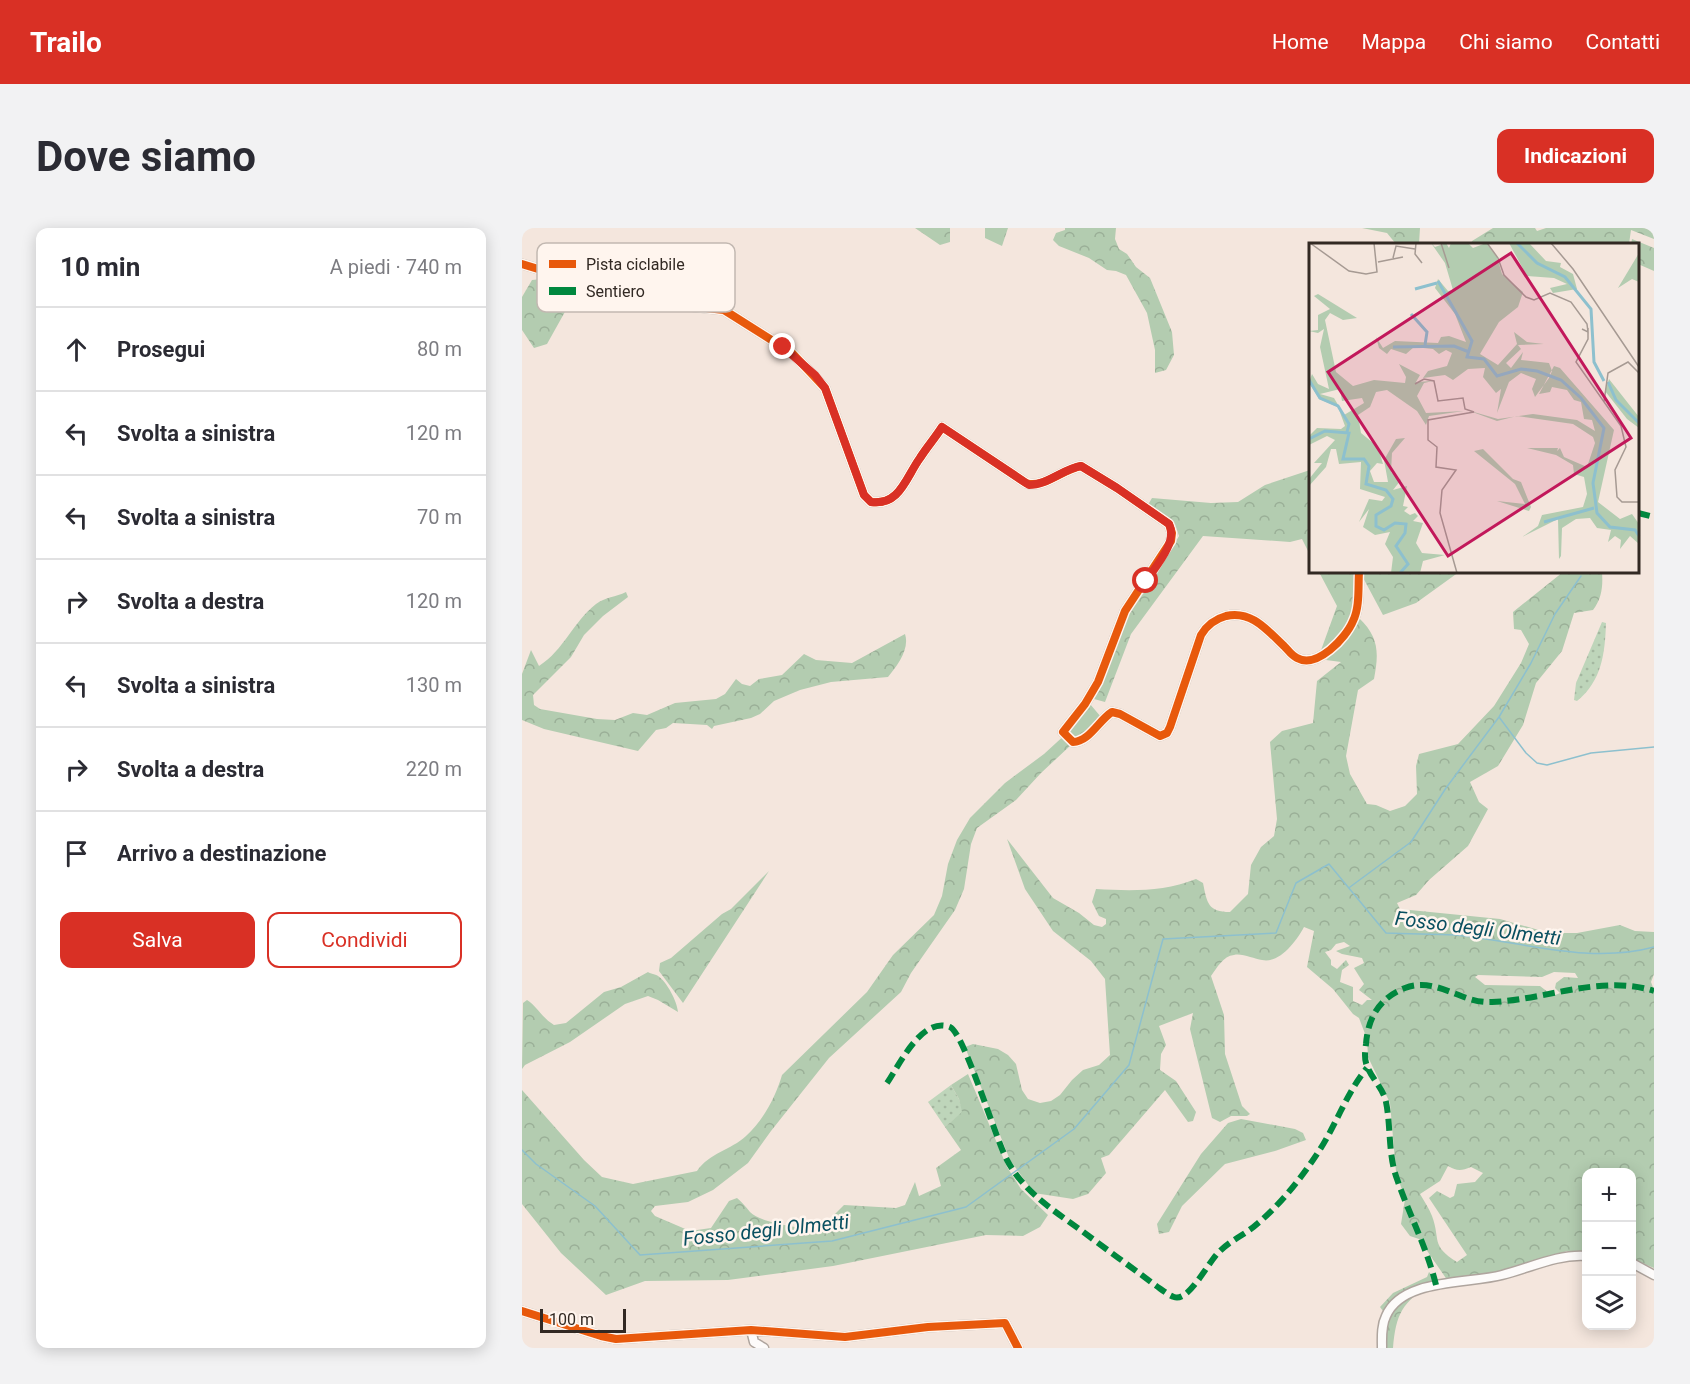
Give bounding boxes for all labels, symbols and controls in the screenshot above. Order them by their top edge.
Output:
text: Trailo [30,26,102,59]
text: Home [1272,30,1329,54]
text: Mappa [1362,30,1426,54]
text: Chi siamo [1459,30,1553,54]
text: Contatti [1586,30,1660,54]
button: Indicazioni [1497,129,1654,183]
text: Dove siamo [36,132,256,181]
legend [537,243,735,312]
inset map [1309,243,1639,573]
text: 10 min [60,252,140,282]
text: A piedi · 740 m [330,255,462,279]
text: Pista ciclabile [586,255,685,274]
text: Sentiero [586,282,645,301]
icon: ahead [60,333,93,366]
route end [769,333,795,359]
text: Prosegui [117,337,205,362]
text: 80 m [417,337,462,361]
icon: left [60,417,93,450]
text: Svolta a sinistra [117,421,275,446]
text: 120 m [406,421,462,445]
icon: left [60,501,93,534]
text: Svolta a sinistra [117,505,275,530]
text: 70 m [417,505,462,529]
route start [1132,567,1158,593]
icon: right [60,585,93,618]
text: Svolta a destra [117,589,264,614]
text: 120 m [406,589,462,613]
icon: left [60,669,93,702]
text: Svolta a sinistra [117,673,275,698]
text: 130 m [406,673,462,697]
icon: right [60,753,93,786]
text: Svolta a destra [117,757,264,782]
text: 220 m [406,757,462,781]
icon: arrive [60,837,93,870]
text: Arrivo a destinazione [117,841,326,866]
water label: Fosso degli Olmetti [1394,906,1563,950]
button: Salva [60,912,255,968]
button: Condividi [267,912,462,968]
map controls [1582,1168,1636,1330]
button: + [1582,1168,1636,1222]
water label: Fosso degli Olmetti [682,1209,850,1251]
button: − [1582,1222,1636,1276]
button: layers [1582,1276,1636,1330]
scale bar [540,1306,626,1334]
text: 100 m [549,1310,594,1329]

